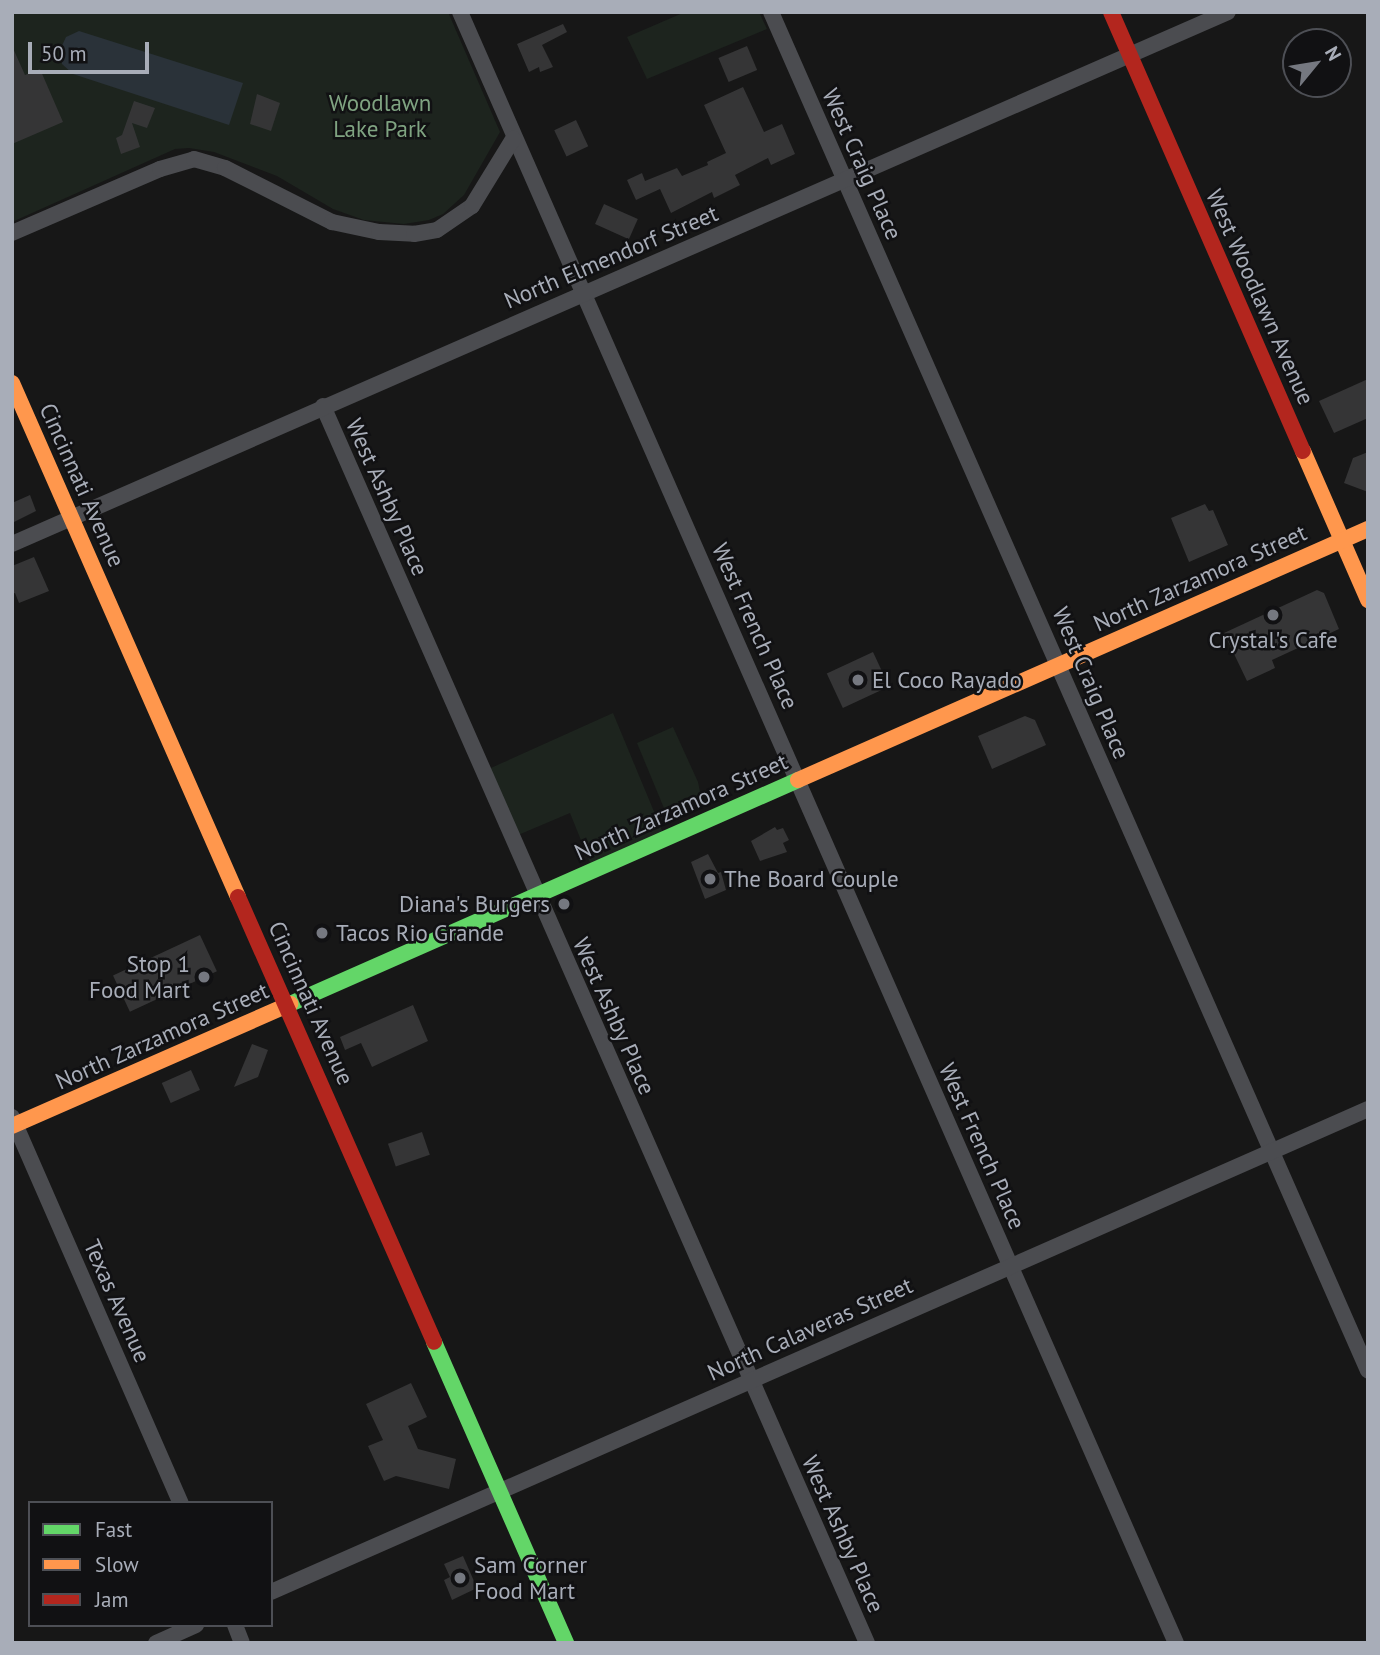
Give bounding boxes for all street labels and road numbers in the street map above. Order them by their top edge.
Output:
street label: West Craig Place [816,84,908,244]
street label: West Woodlawn Avenue [1200,184,1320,410]
street label: North Elmendorf Street [500,199,722,315]
street label: Cincinnati Avenue [33,399,131,571]
street label: West Ashby Place [340,413,434,581]
street label: North Zarzamora Street [1089,518,1311,638]
street label: West French Place [706,539,804,713]
street label: West Craig Place [1047,603,1135,763]
street label: North Zarzamora Street [570,747,792,867]
street label: Cincinnati Avenue [262,917,360,1089]
street label: West Ashby Place [567,932,661,1100]
street label: North Zarzamora Street [51,976,273,1096]
street label: West French Place [933,1059,1031,1233]
street label: Texas Avenue [78,1235,156,1367]
street label: North Calaveras Street [703,1271,917,1387]
street label: West Ashby Place [796,1450,890,1618]

